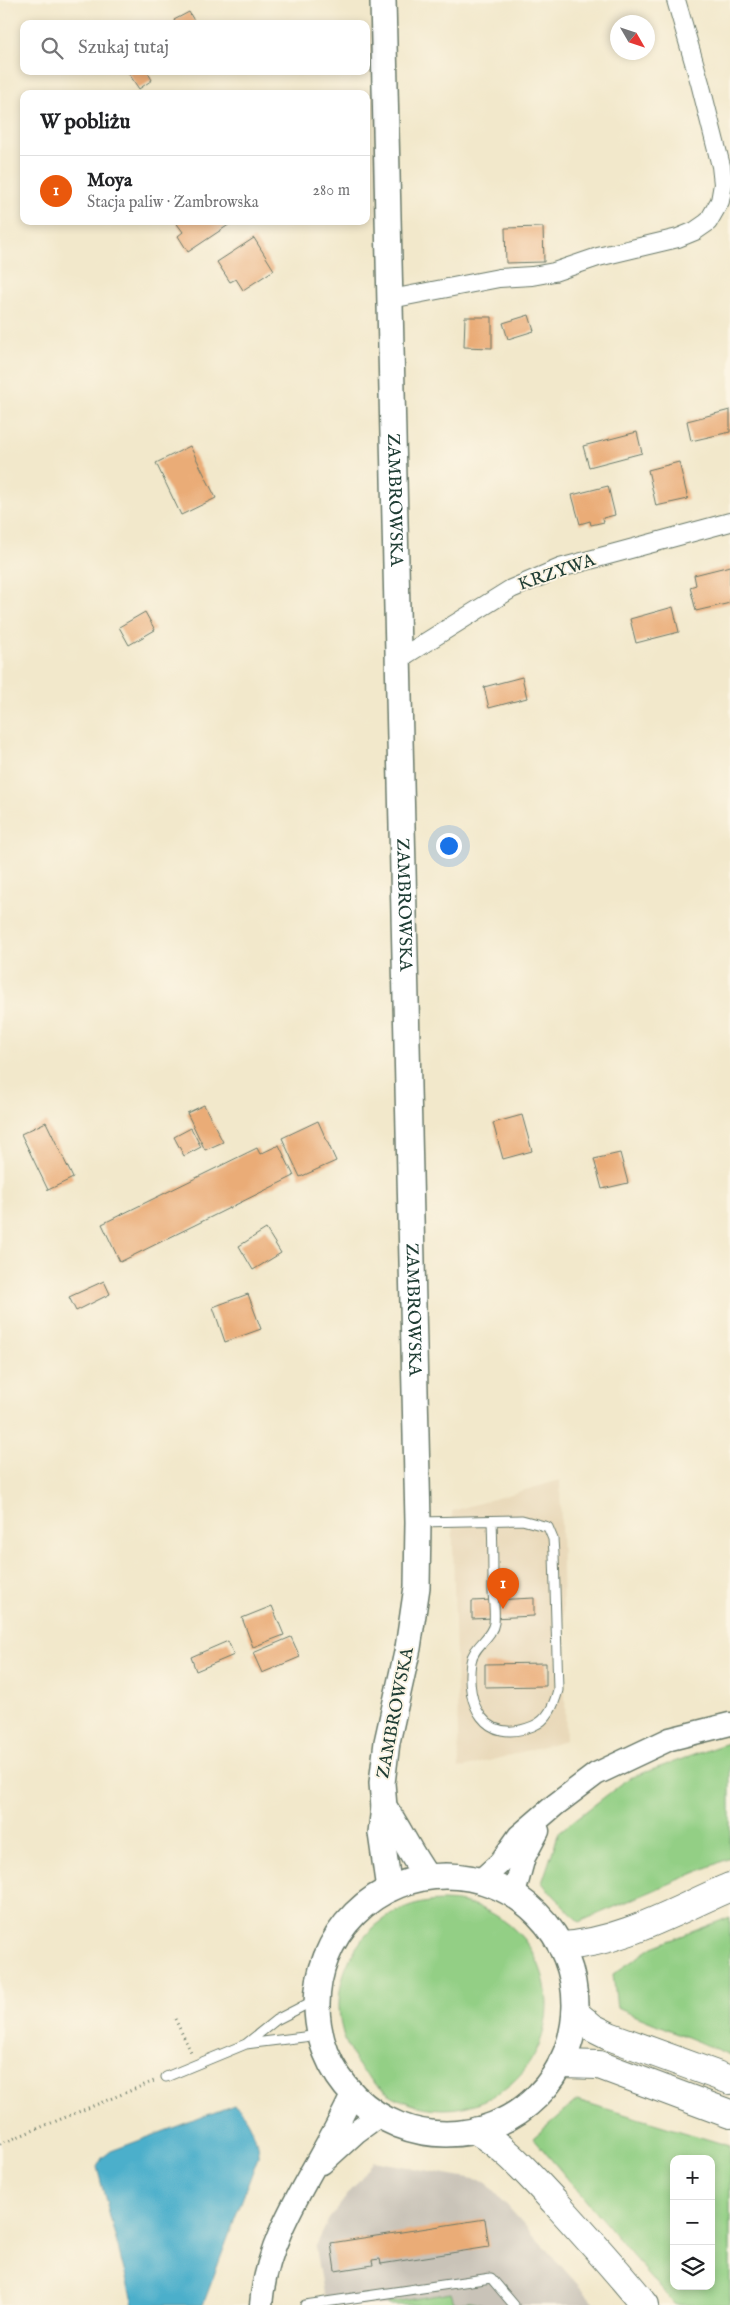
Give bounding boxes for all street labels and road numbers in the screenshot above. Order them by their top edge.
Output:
street label: ZAMBROWSKA [381,433,408,568]
street label: KRZYWA [515,549,599,597]
street label: ZAMBROWSKA [391,838,417,972]
street label: ZAMBROWSKA [400,1243,426,1377]
street label: ZAMBROWSKA [372,1645,420,1781]

